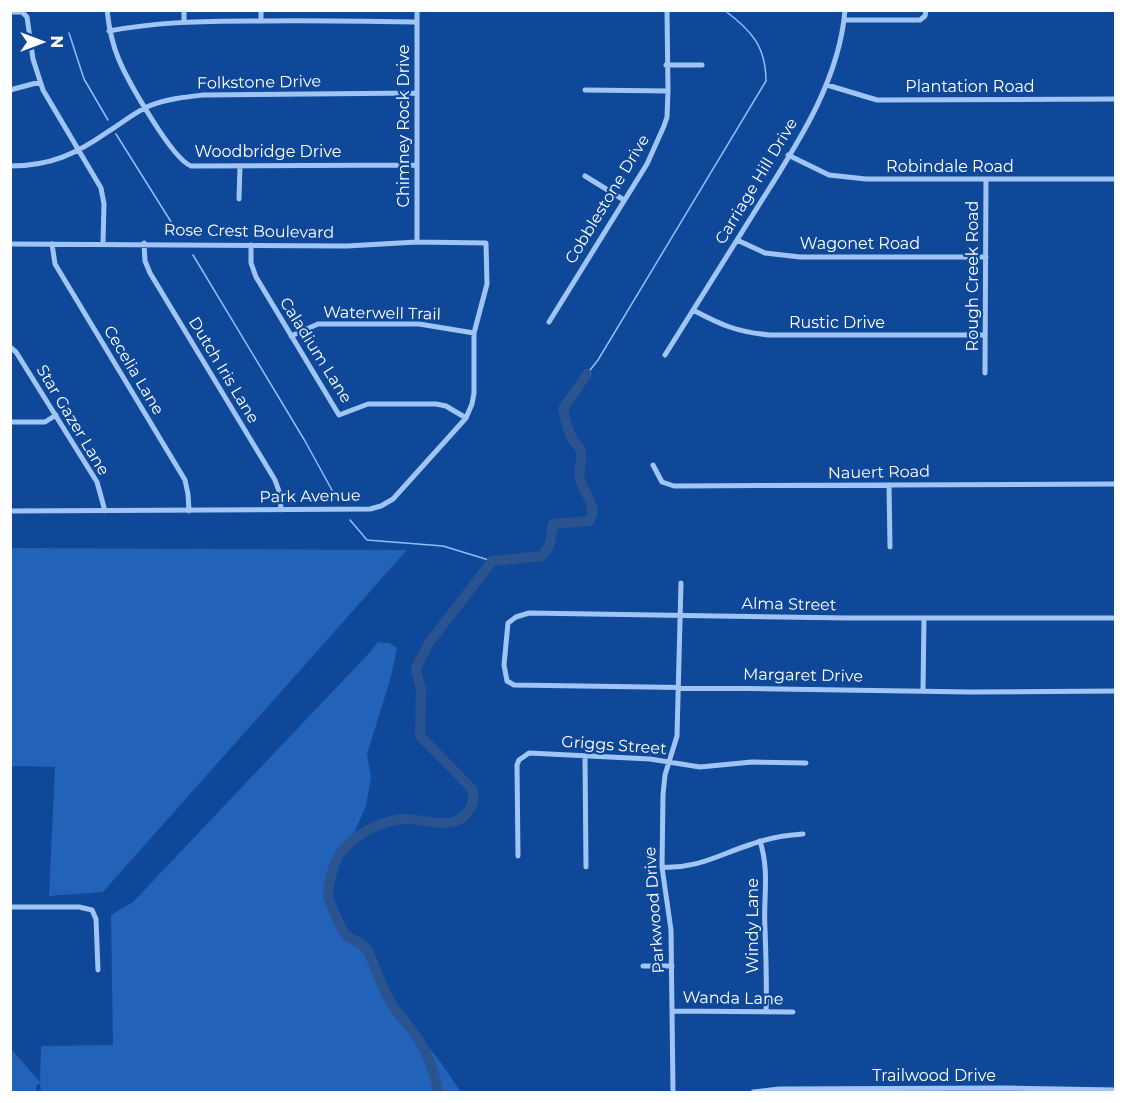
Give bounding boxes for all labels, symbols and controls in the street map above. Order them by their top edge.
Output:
north arrow [12,12,72,72]
text: N [47,36,66,48]
street label: Chimney Rock Drive [394,45,413,207]
street label: Folkstone Drive [197,71,321,93]
street label: Plantation Road [905,77,1035,96]
street label: Carriage Hill Drive [711,114,801,248]
street label: Cobblestone Drive [561,131,653,267]
street label: Woodbridge Drive [195,142,341,161]
street label: Robindale Road [886,157,1014,176]
street label: Rough Creek Road [963,201,982,351]
street label: Rose Crest Boulevard [164,220,334,242]
street label: Wagonet Road [800,234,920,253]
street label: Caladium Lane [276,294,356,406]
street label: Waterwell Trail [323,302,441,324]
street label: Dutch Iris Lane [185,313,263,427]
street label: Rustic Drive [789,313,885,332]
street label: Cecelia Lane [100,322,168,418]
street label: Star Gazer Lane [33,361,113,479]
street label: Nauert Road [828,462,930,482]
street label: Park Avenue [259,486,361,506]
street label: Alma Street [741,594,837,614]
street label: Margaret Drive [743,664,863,686]
street label: Griggs Street [561,732,668,758]
street label: Parkwood Drive [640,846,668,974]
street label: Windy Lane [743,878,762,974]
street label: Wanda Lane [682,988,784,1008]
street label: Trailwood Drive [872,1066,996,1085]

